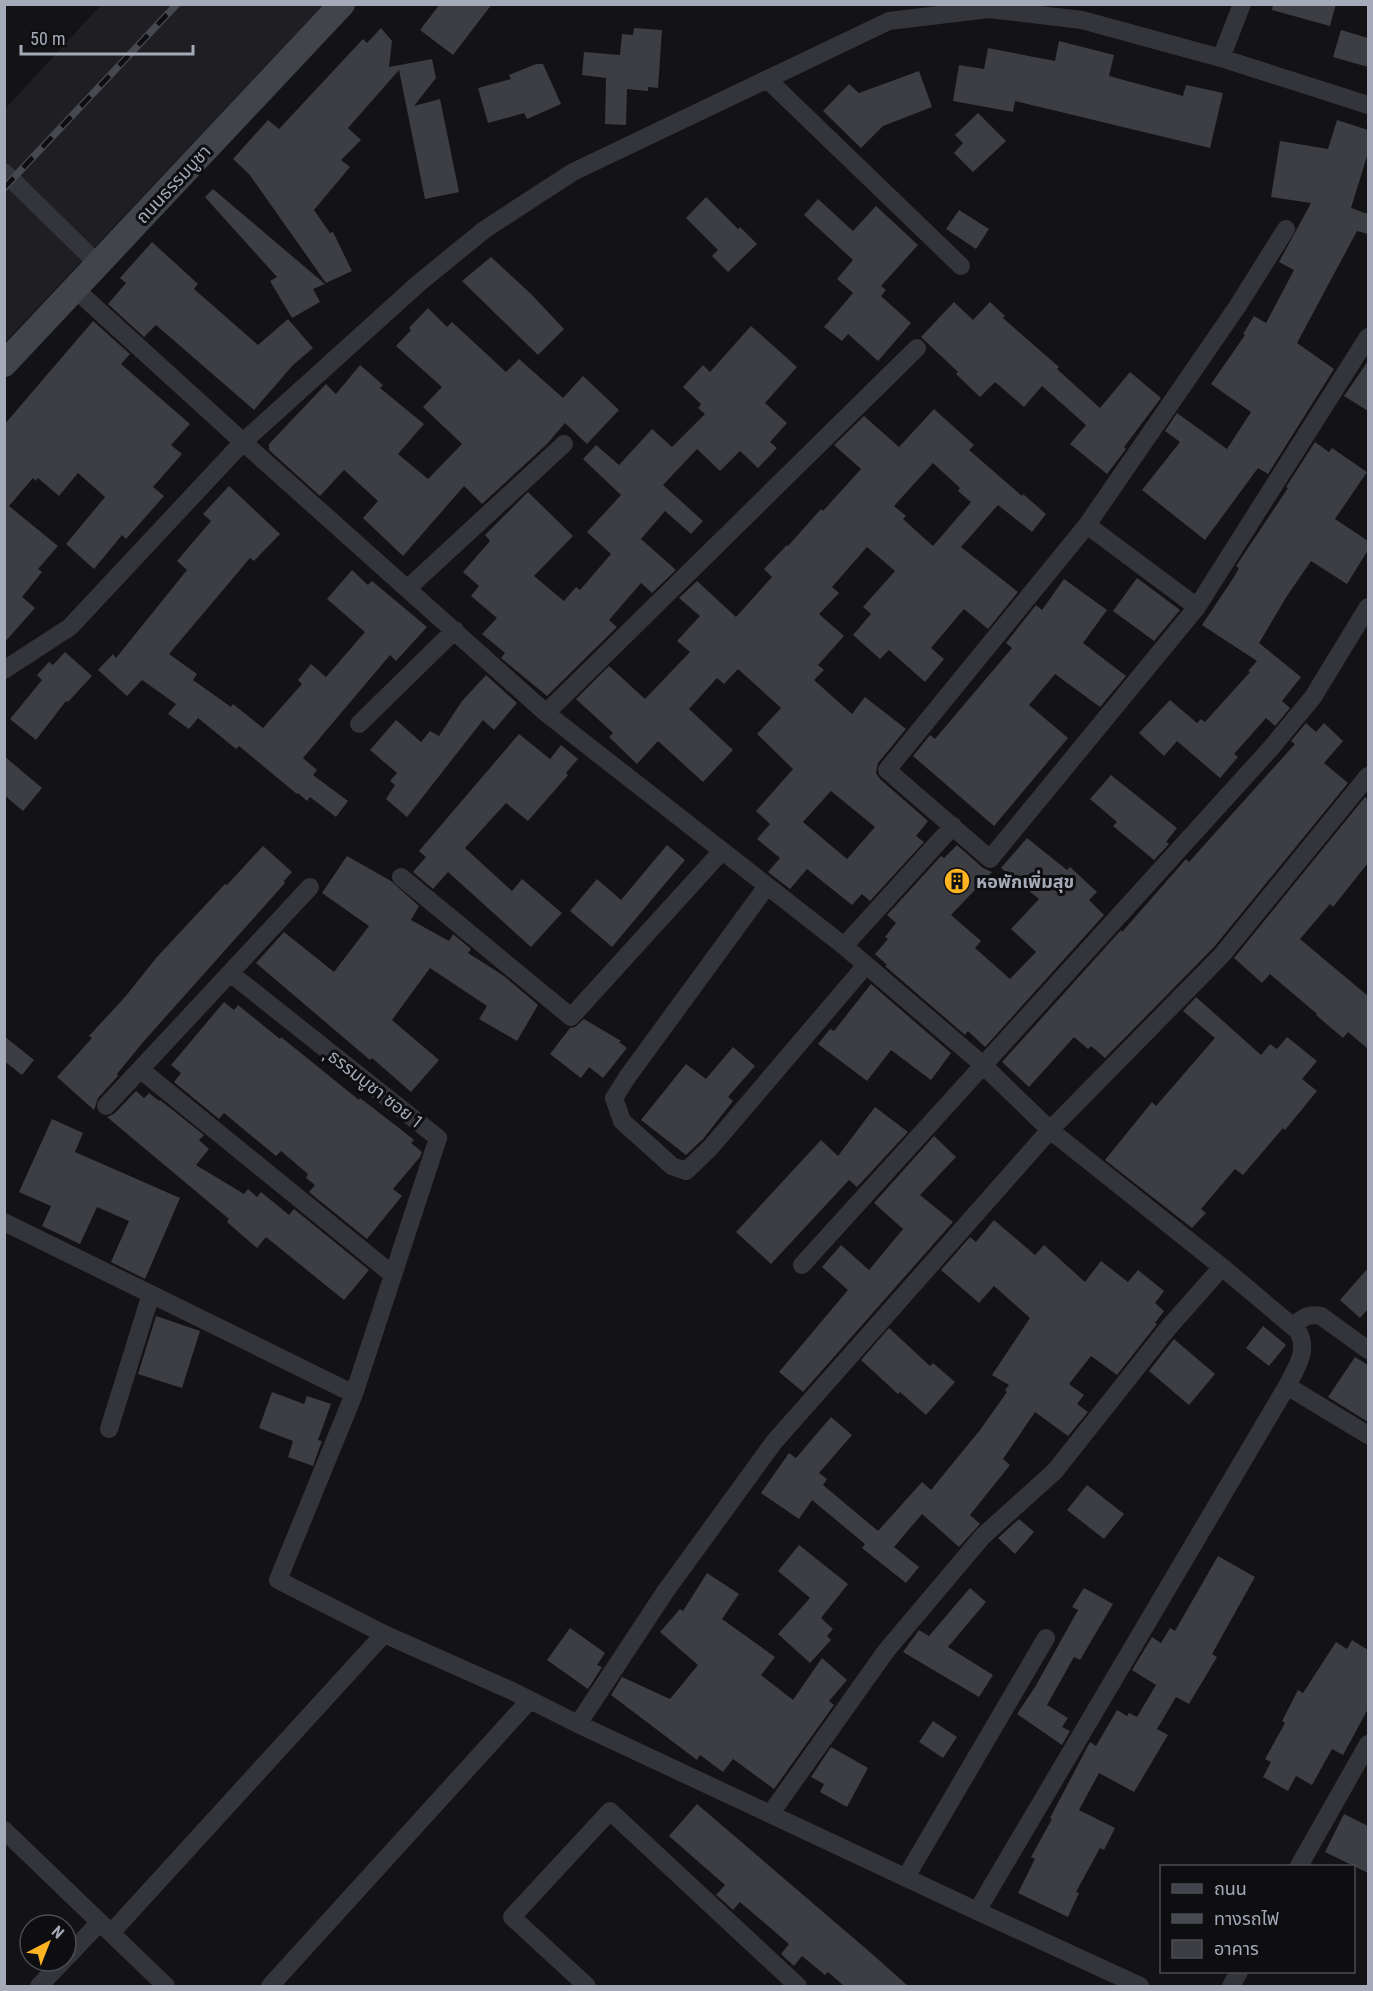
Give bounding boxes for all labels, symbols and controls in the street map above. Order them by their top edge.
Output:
scale bar [21,18,194,56]
text: 50 m [30,28,65,49]
street label: ถนนธรรมบูชา [131,140,216,229]
building icon: หอพักเพิ่มสุข [942,866,972,896]
place label: หอพักเพิ่มสุข [976,870,1074,893]
street label: ุธรรมบูชา ซอย 1 [320,1043,428,1134]
legend [1160,1865,1355,1973]
text: ถนน [1214,1878,1247,1899]
text: ทางรถไฟ [1214,1908,1279,1929]
north arrow [18,1913,78,1973]
text: N [48,1922,68,1943]
text: อาคาร [1214,1938,1259,1959]

